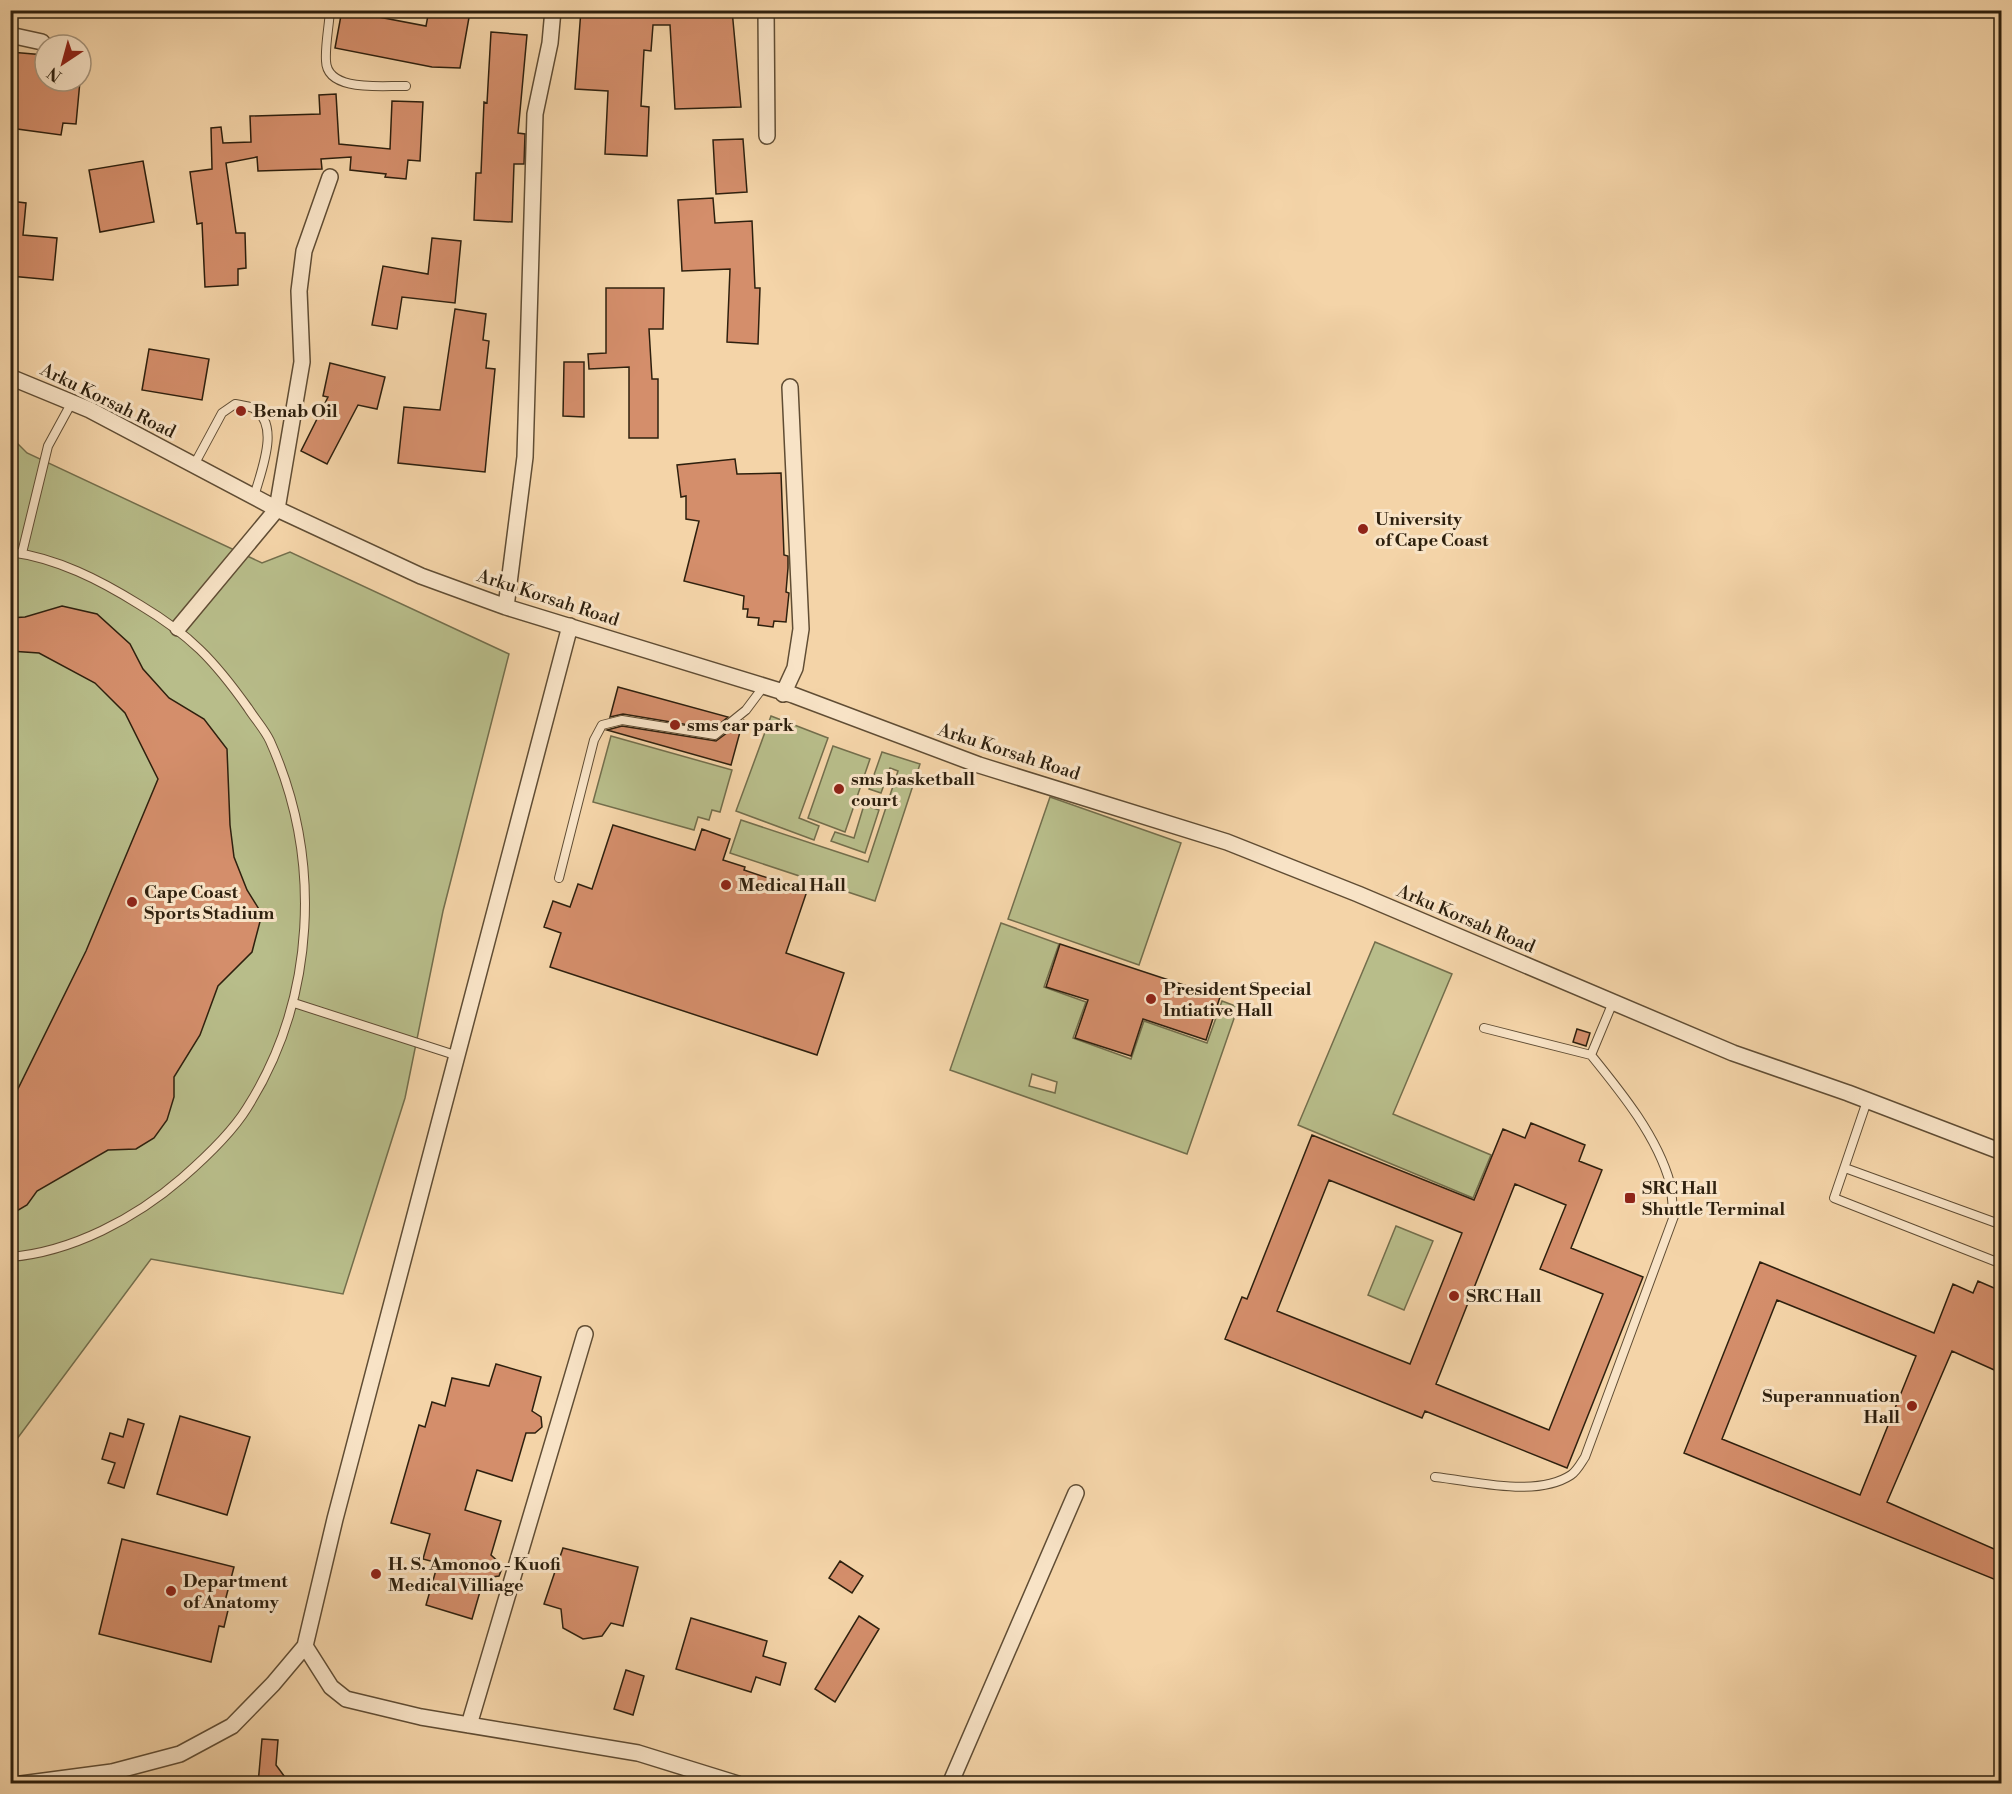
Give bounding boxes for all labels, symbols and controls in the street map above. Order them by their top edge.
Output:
north arrow [33,33,93,93]
text: N [43,62,66,86]
street label: Arku Korsah Road [36,358,180,444]
place label: Benab Oil [253,400,338,423]
marker: Benab Oil [234,404,248,418]
place label: University of Cape Coast [1375,508,1489,552]
marker: University of Cape Coast [1356,522,1370,536]
street label: Arku Korsah Road [473,564,623,632]
place label: sms car park [687,714,795,737]
marker: sms car park [668,718,682,732]
street label: Arku Korsah Road [934,718,1084,786]
place label: sms basketball court [851,768,975,812]
marker: sms basketball court [832,782,846,796]
place label: Medical Hall [738,874,846,897]
marker: Medical Hall [719,878,733,892]
street label: Arku Korsah Road [1393,879,1539,959]
place label: Cape Coast Sports Stadium [144,881,275,925]
marker: Cape Coast Sports Stadium [125,895,139,909]
place label: President Special Intiative Hall [1163,978,1311,1022]
marker: President Special Intiative Hall [1144,992,1158,1006]
place label: SRC Hall Shuttle Terminal [1642,1177,1785,1221]
marker: SRC Hall Shuttle Terminal [1623,1191,1637,1205]
place label: SRC Hall [1466,1285,1541,1308]
marker: SRC Hall [1447,1289,1461,1303]
place label: Superannuation Hall [1762,1385,1900,1429]
marker: Superannuation Hall [1905,1399,1919,1413]
place label: H. S. Amonoo - Kuofi Medical Villiage [388,1553,561,1597]
marker: H. S. Amonoo - Kuofi Medical Villiage [369,1567,383,1581]
place label: Department of Anatomy [183,1570,288,1614]
marker: Department of Anatomy [164,1584,178,1598]

